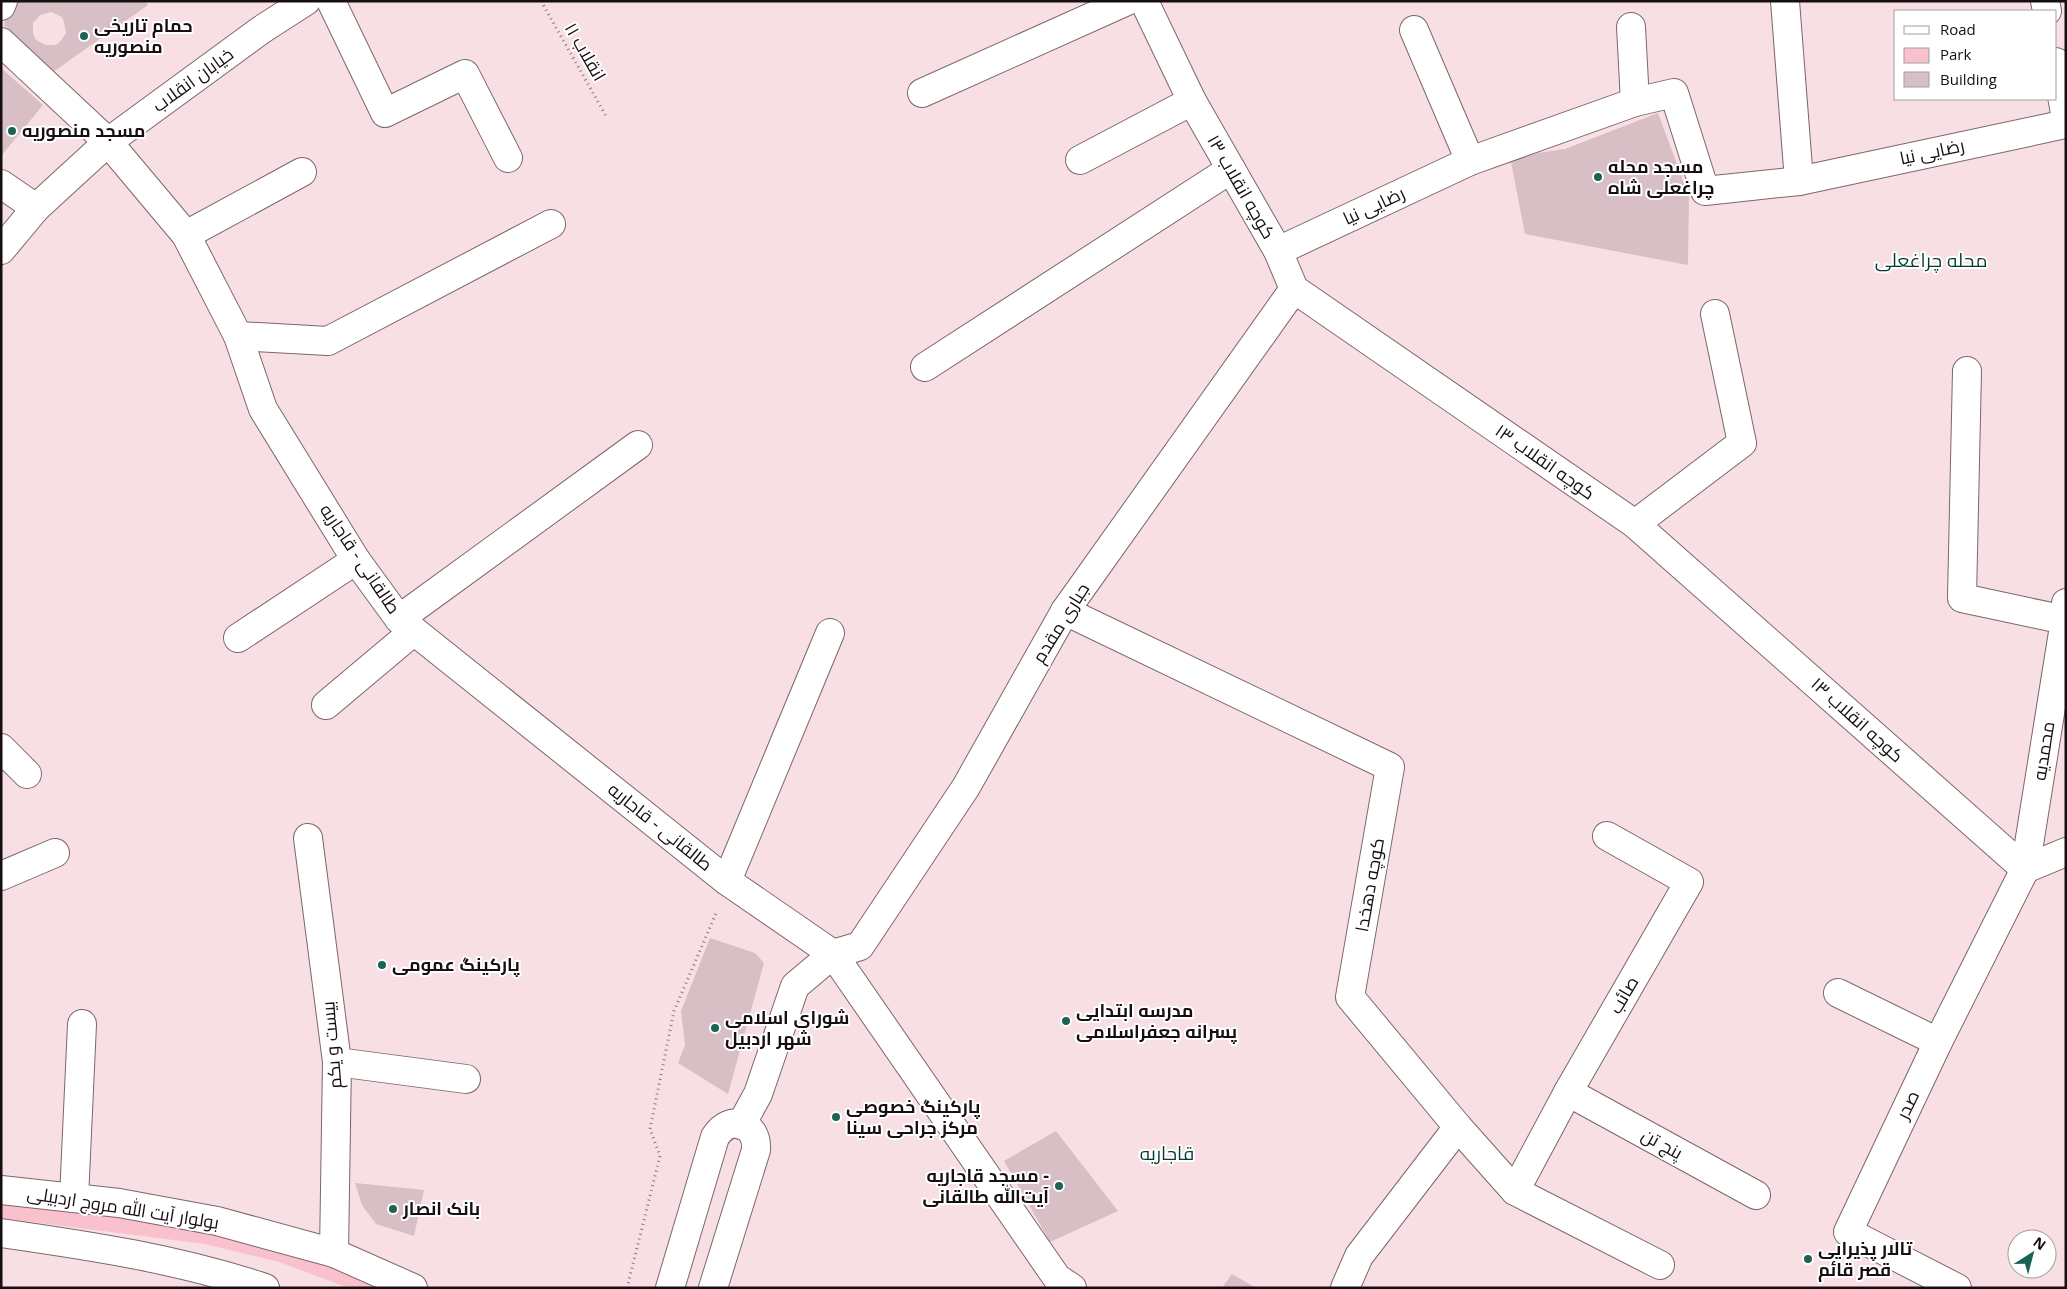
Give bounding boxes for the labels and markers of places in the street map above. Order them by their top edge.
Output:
place label: حمام تاریخی منصوریه [94,13,193,58]
marker: حمام تاریخی منصوریه [78,30,90,42]
place label: مسجد منصوریه [22,118,145,142]
marker: مسجد منصوریه [6,125,18,137]
place label: مسجد محله چراغعلی شاه [1608,154,1715,200]
marker: مسجد محله چراغعلی شاه [1592,171,1604,183]
place label: پارکینگ عمومی [392,952,520,977]
marker: پارکینگ عمومی [376,959,388,971]
place label: مدرسه ابتدایی پسرانه جعفراسلامی [1076,998,1238,1044]
place label: شورای اسلامی شهر اردبیل [725,1005,849,1050]
marker: مدرسه ابتدایی پسرانه جعفراسلامی [1060,1015,1072,1027]
marker: شورای اسلامی شهر اردبیل [709,1022,721,1034]
place label: پارکینگ خصوصی مرکز جراحی سینا [846,1094,981,1139]
marker: پارکینگ خصوصی مرکز جراحی سینا [830,1111,842,1123]
place label: مسجد قاجاریه - آیت‌الله طالقانی [922,1163,1049,1208]
marker: مسجد قاجاریه - آیت‌الله طالقانی [1053,1180,1065,1192]
place label: بانک انصار [402,1196,480,1220]
marker: بانک انصار [387,1203,399,1215]
place label: تالار پذیرایی قصر قائم [1818,1236,1913,1282]
marker: تالار پذیرایی قصر قائم [1802,1253,1814,1265]

